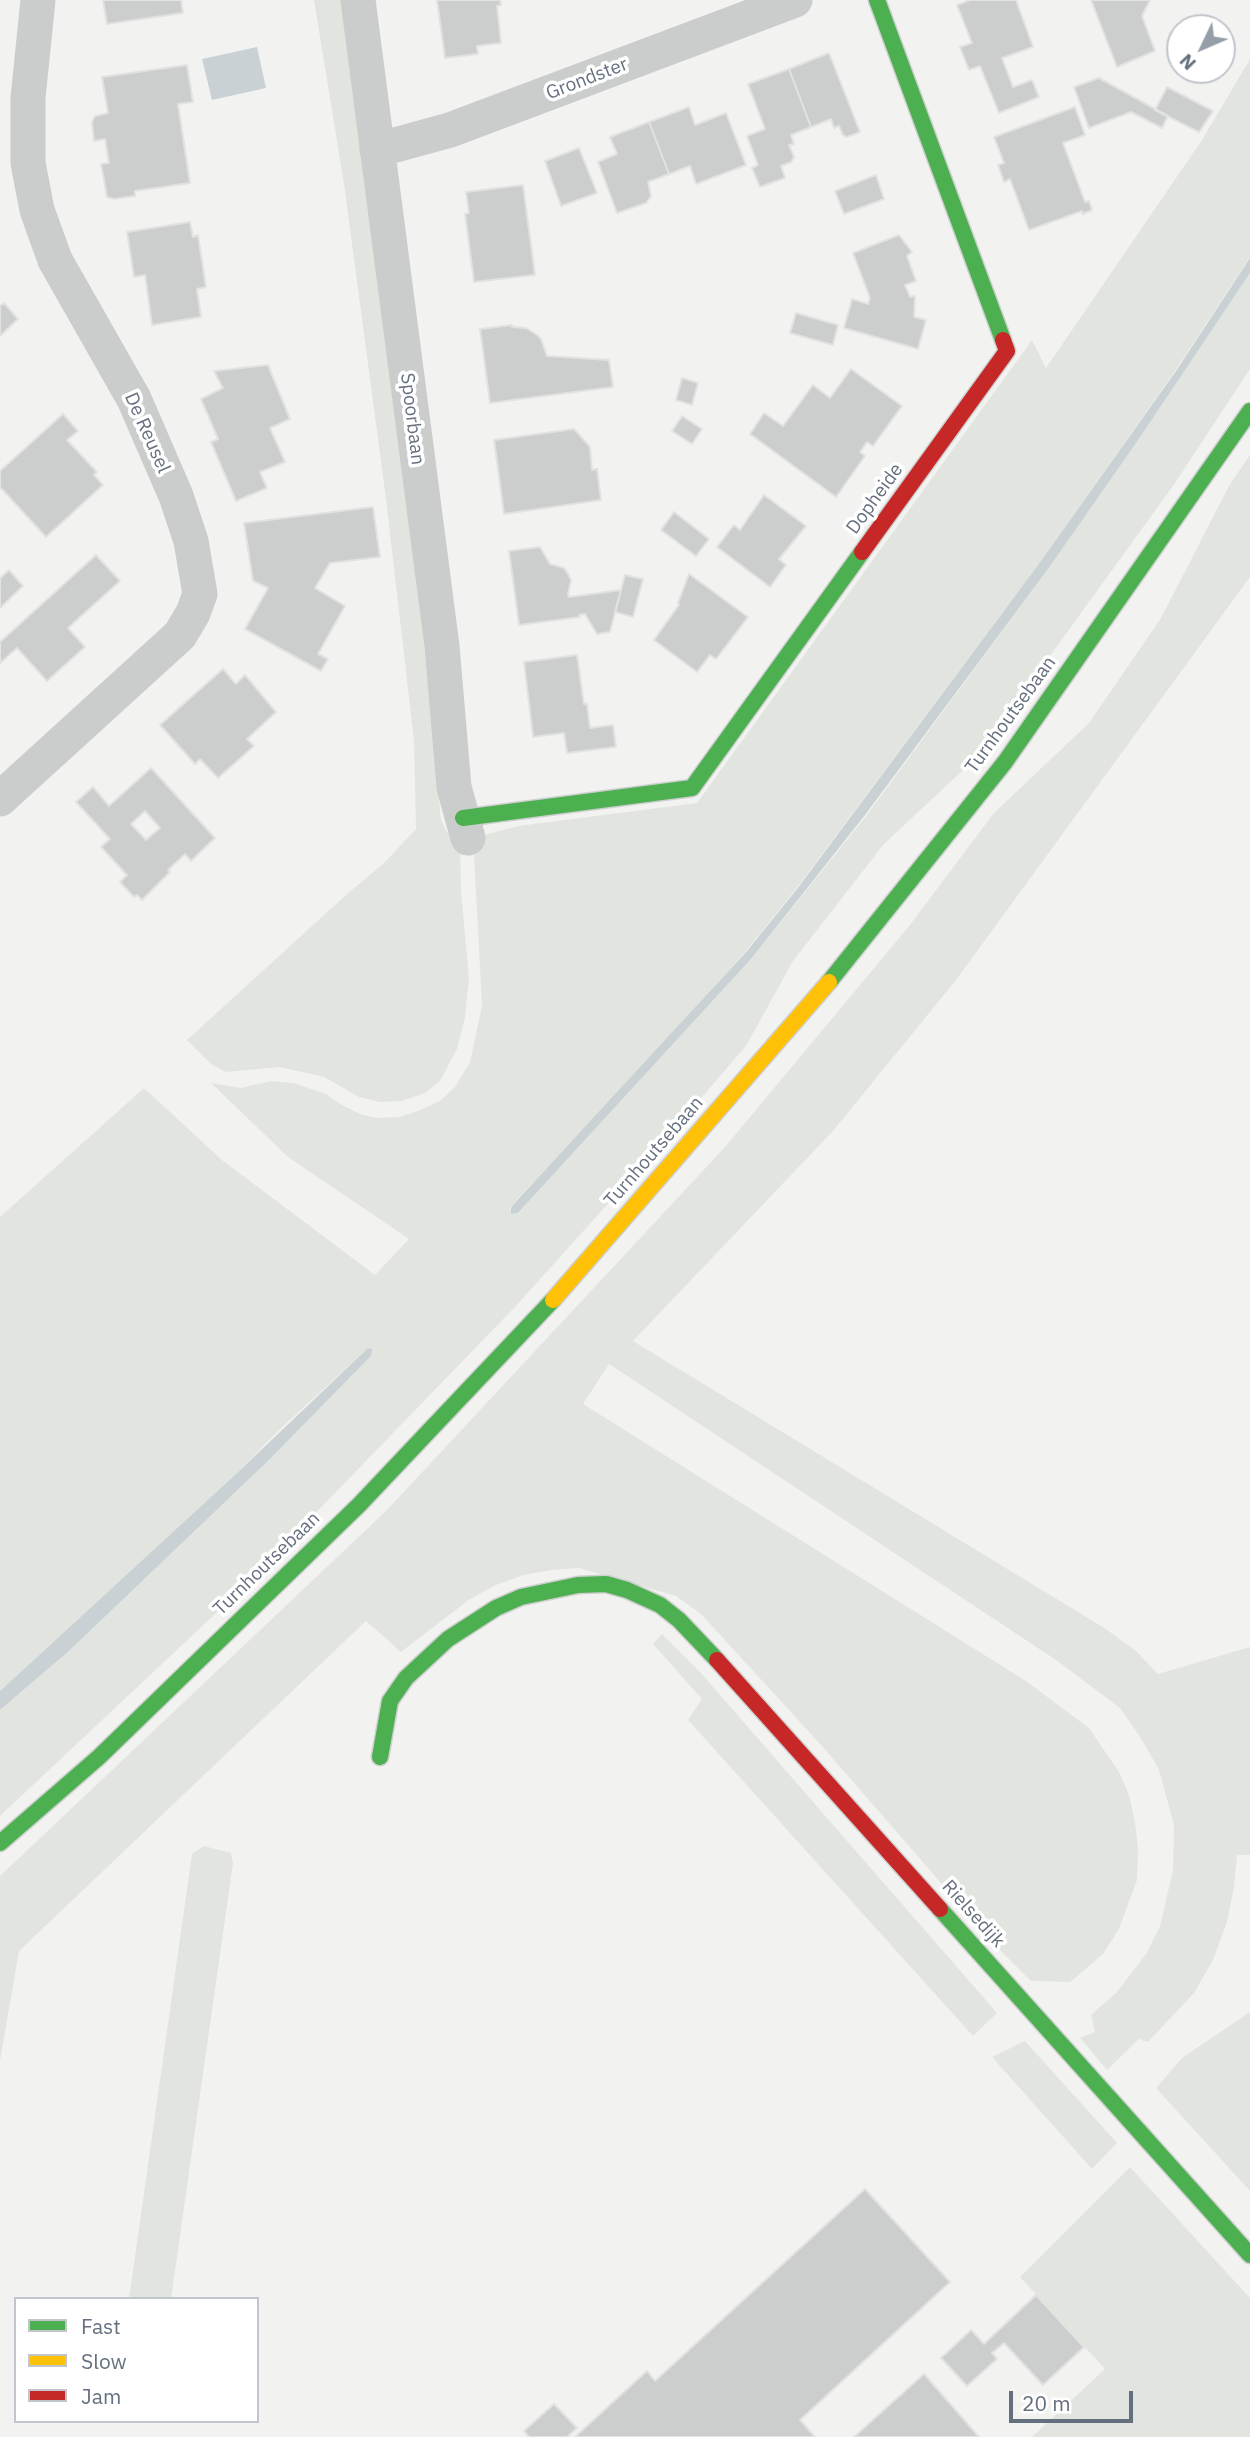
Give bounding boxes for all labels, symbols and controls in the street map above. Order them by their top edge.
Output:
north arrow [1166,14,1236,84]
text: N [1174,49,1201,75]
street label: Grondster [543,53,631,105]
street label: Spoorbaan [395,372,429,466]
street label: De Reusel [119,389,175,477]
street label: Dopheide [842,459,908,539]
street label: Turnhoutsebaan [961,652,1061,778]
street label: Turnhoutsebaan [600,1092,708,1212]
street label: Turnhoutsebaan [209,1507,325,1621]
street label: Rielsedijk [937,1876,1009,1952]
legend [14,2297,259,2423]
text: Fast [81,2312,121,2340]
text: Slow [81,2347,127,2375]
scale bar [1012,2378,1136,2422]
text: Jam [81,2382,121,2410]
text: 20 m [1022,2389,1071,2417]

